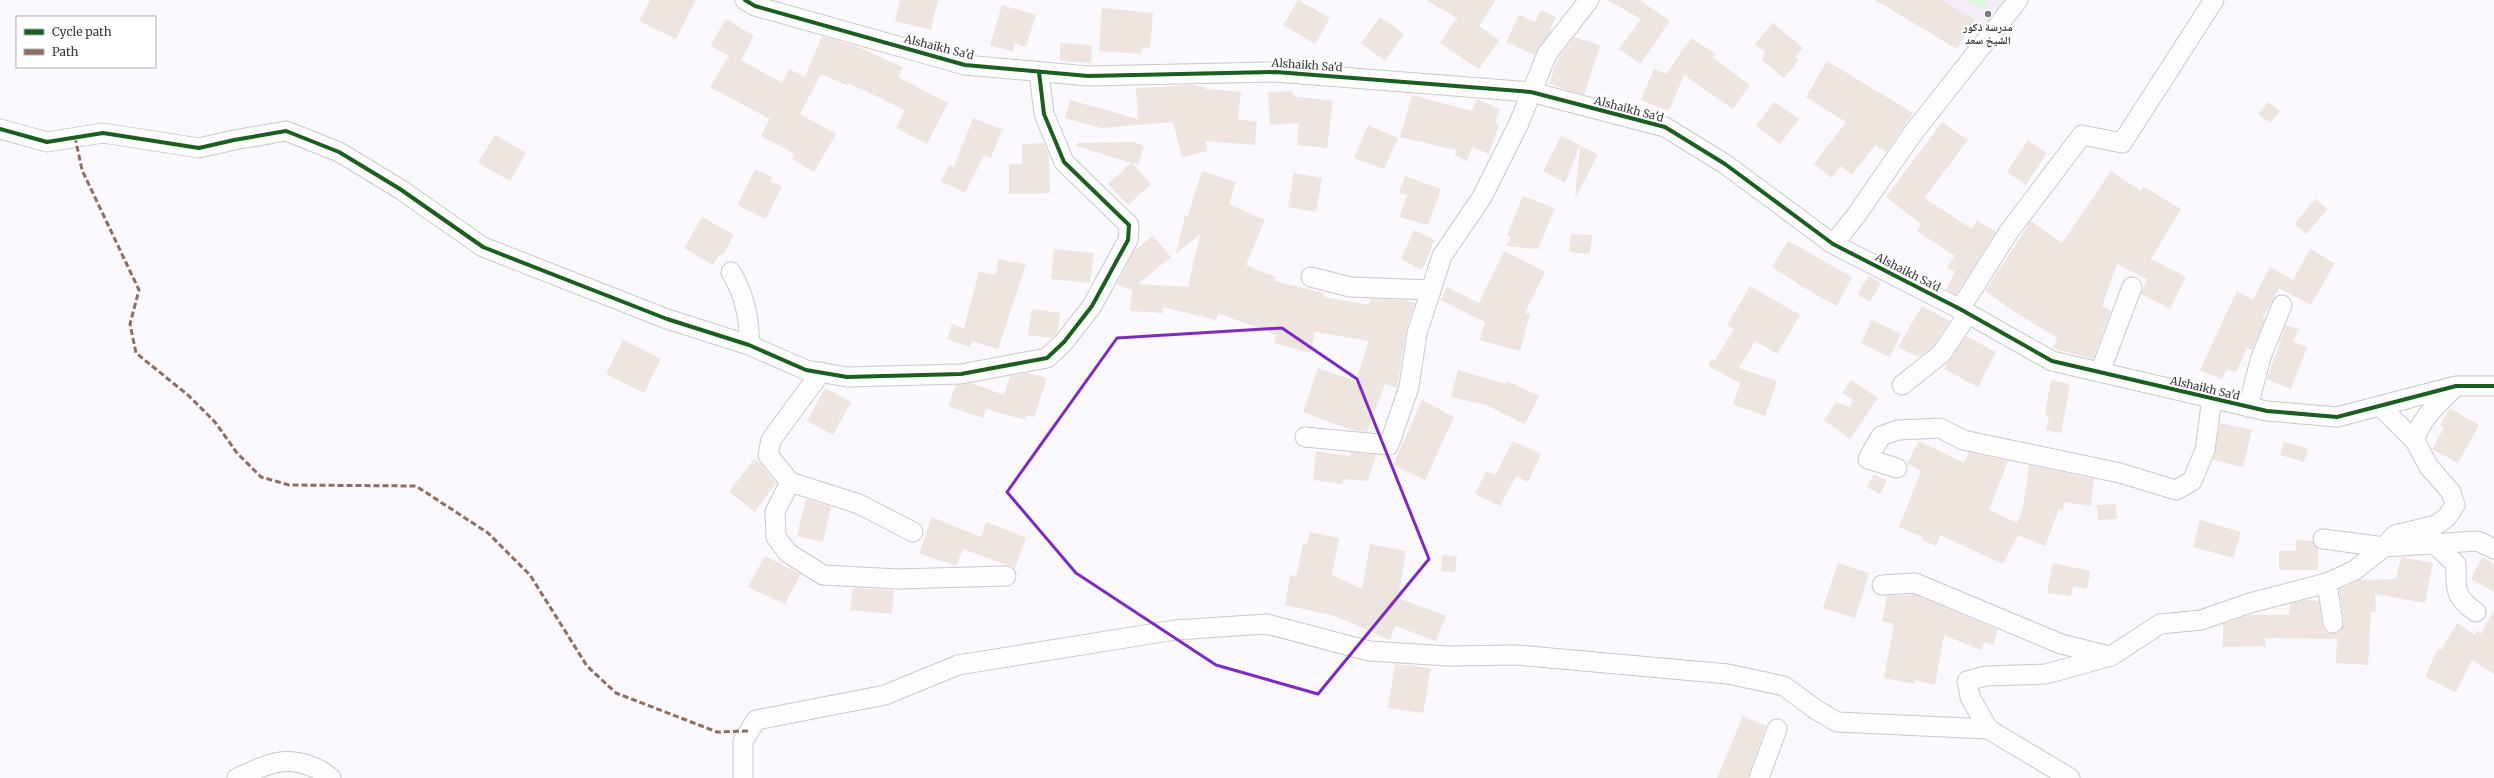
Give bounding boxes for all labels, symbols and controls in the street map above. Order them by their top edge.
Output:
marker: مدرسة ذكور الشيخ سعد [1983,9,1993,19]
legend [16,16,156,68]
place label: مدرسة ذكور الشيخ سعد [1962,20,2013,48]
text: Cycle path [52,24,112,39]
street label: Alshaikh Sa'd [902,31,976,62]
text: Path [52,44,78,59]
street label: Alshaikh Sa'd [1270,55,1343,74]
street label: Alshaikh Sa'd [1592,93,1666,125]
street label: Alshaikh Sa'd [1872,249,1943,295]
street label: Alshaikh Sa'd [2168,373,2242,403]

